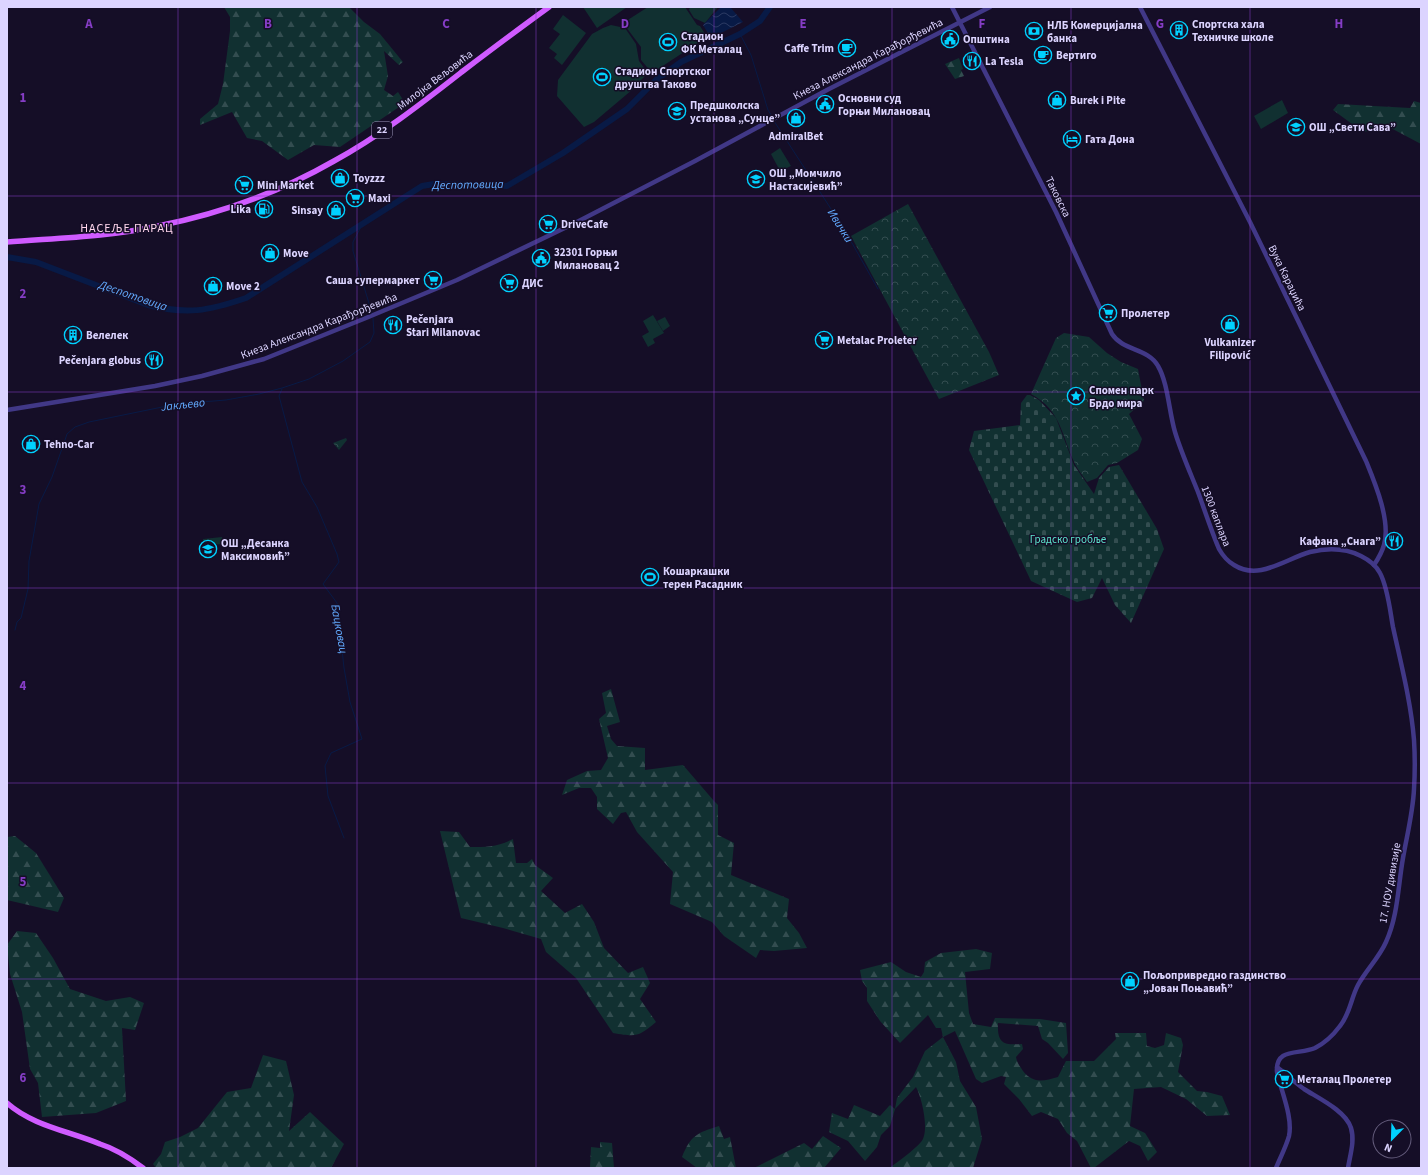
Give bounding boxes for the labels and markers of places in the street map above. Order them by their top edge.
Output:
place label: Спортска хала Техничке школе [1192,17,1274,45]
place label: НЛБ Комерцијална банка [1047,18,1143,46]
building icon: Спортска хала Техничке школе [1169,20,1189,40]
bank icon: НЛБ Комерцијална банка [1024,21,1044,41]
place label: Стадион ФК Металац [681,29,742,57]
public building icon: Општина [940,29,960,49]
sports icon: Стадион ФК Металац [658,32,678,52]
place label: Општина [963,32,1010,47]
cafe icon: Caffe Trim [837,38,857,58]
place label: Caffe Trim [784,41,834,56]
cafe icon: Вертиго [1033,45,1053,65]
place label: Вертиго [1056,48,1097,63]
restaurant icon: La Tesla [962,51,982,71]
place label: La Tesla [985,54,1024,69]
place label: Стадион Спортског друштва Таково [615,64,712,92]
sports icon: Стадион Спортског друштва Таково [592,67,612,87]
shop icon: Burek i Pite [1047,90,1067,110]
place label: Основни суд Горњи Милановац [838,91,930,119]
place label: Burek i Pite [1070,93,1126,108]
public building icon: Основни суд Горњи Милановац [815,94,835,114]
place label: Предшколска установа „Сунце” [690,98,780,126]
school or university icon: Предшколска установа „Сунце” [667,101,687,121]
shop icon: AdmiralBet [786,108,806,128]
school or university icon: ОШ „Свети Сава” [1286,117,1306,137]
place label: ОШ „Свети Сава” [1309,120,1396,135]
place label: AdmiralBet [768,129,824,144]
hotel icon: Гата Дона [1062,129,1082,149]
place label: Гата Дона [1085,132,1135,147]
place label: ОШ „Момчило Настасијевић” [769,166,843,194]
shop icon: Toyzzz [330,168,350,188]
school or university icon: ОШ „Момчило Настасијевић” [746,169,766,189]
place label: Toyzzz [353,171,385,186]
supermarket icon: Mini Market [234,175,254,195]
place label: Mini Market [257,178,315,193]
supermarket icon: Maxi [345,188,365,208]
place label: Maxi [368,191,391,206]
fuel station icon: Lika [254,199,274,219]
shop icon: Sinsay [326,200,346,220]
place label: Lika [231,202,251,217]
place label: Sinsay [291,203,323,218]
supermarket icon: DriveCafe [538,214,558,234]
place label: DriveCafe [561,217,609,232]
shop icon: Move [260,243,280,263]
place label: 32301 Горњи Милановац 2 [554,245,620,273]
place label: Move [283,246,309,261]
public building icon: 32301 Горњи Милановац 2 [531,248,551,268]
supermarket icon: Саша супермаркет [423,270,443,290]
place label: Саша супермаркет [326,273,421,288]
supermarket icon: ДИС [499,273,519,293]
shop icon: Move 2 [203,276,223,296]
place label: ДИС [522,276,544,291]
place label: Move 2 [226,279,260,294]
supermarket icon: Пролетер [1098,303,1118,323]
place label: Пролетер [1121,306,1170,321]
place label: Pečenjara Stari Milanovac [406,312,480,340]
shop icon: Vulkanizer Filipović [1220,314,1240,334]
restaurant icon: Pečenjara Stari Milanovac [383,315,403,335]
building icon: Велелек [63,325,83,345]
place label: Велелек [86,328,128,343]
supermarket icon: Metalac Proleter [814,330,834,350]
place label: Metalac Proleter [837,333,917,348]
place label: Vulkanizer Filipović [1203,335,1256,363]
restaurant icon: Pečenjara globus [144,350,164,370]
place label: Pečenjara globus [59,353,141,368]
place label: Спомен парк Брдо мира [1089,383,1154,411]
place icon: Спомен парк Брдо мира [1066,386,1086,406]
shop icon: Tehno-Car [21,434,41,454]
place label: Tehno-Car [44,437,95,452]
restaurant icon: Кафана „Снага” [1384,531,1404,551]
place label: Кафана „Снага” [1300,534,1381,549]
place label: ОШ „Десанка Максимовић” [221,536,290,564]
school or university icon: ОШ „Десанка Максимовић” [198,539,218,559]
place label: Кошаркашки терен Расадник [663,564,743,592]
sports icon: Кошаркашки терен Расадник [640,567,660,587]
place label: Пољопривредно газдинство „Јован Поњавић” [1143,968,1286,996]
shop icon: Пољопривредно газдинство „Јован Поњавић” [1120,971,1140,991]
supermarket icon: Металац Пролетер [1274,1069,1294,1089]
place label: Металац Пролетер [1297,1072,1392,1087]

